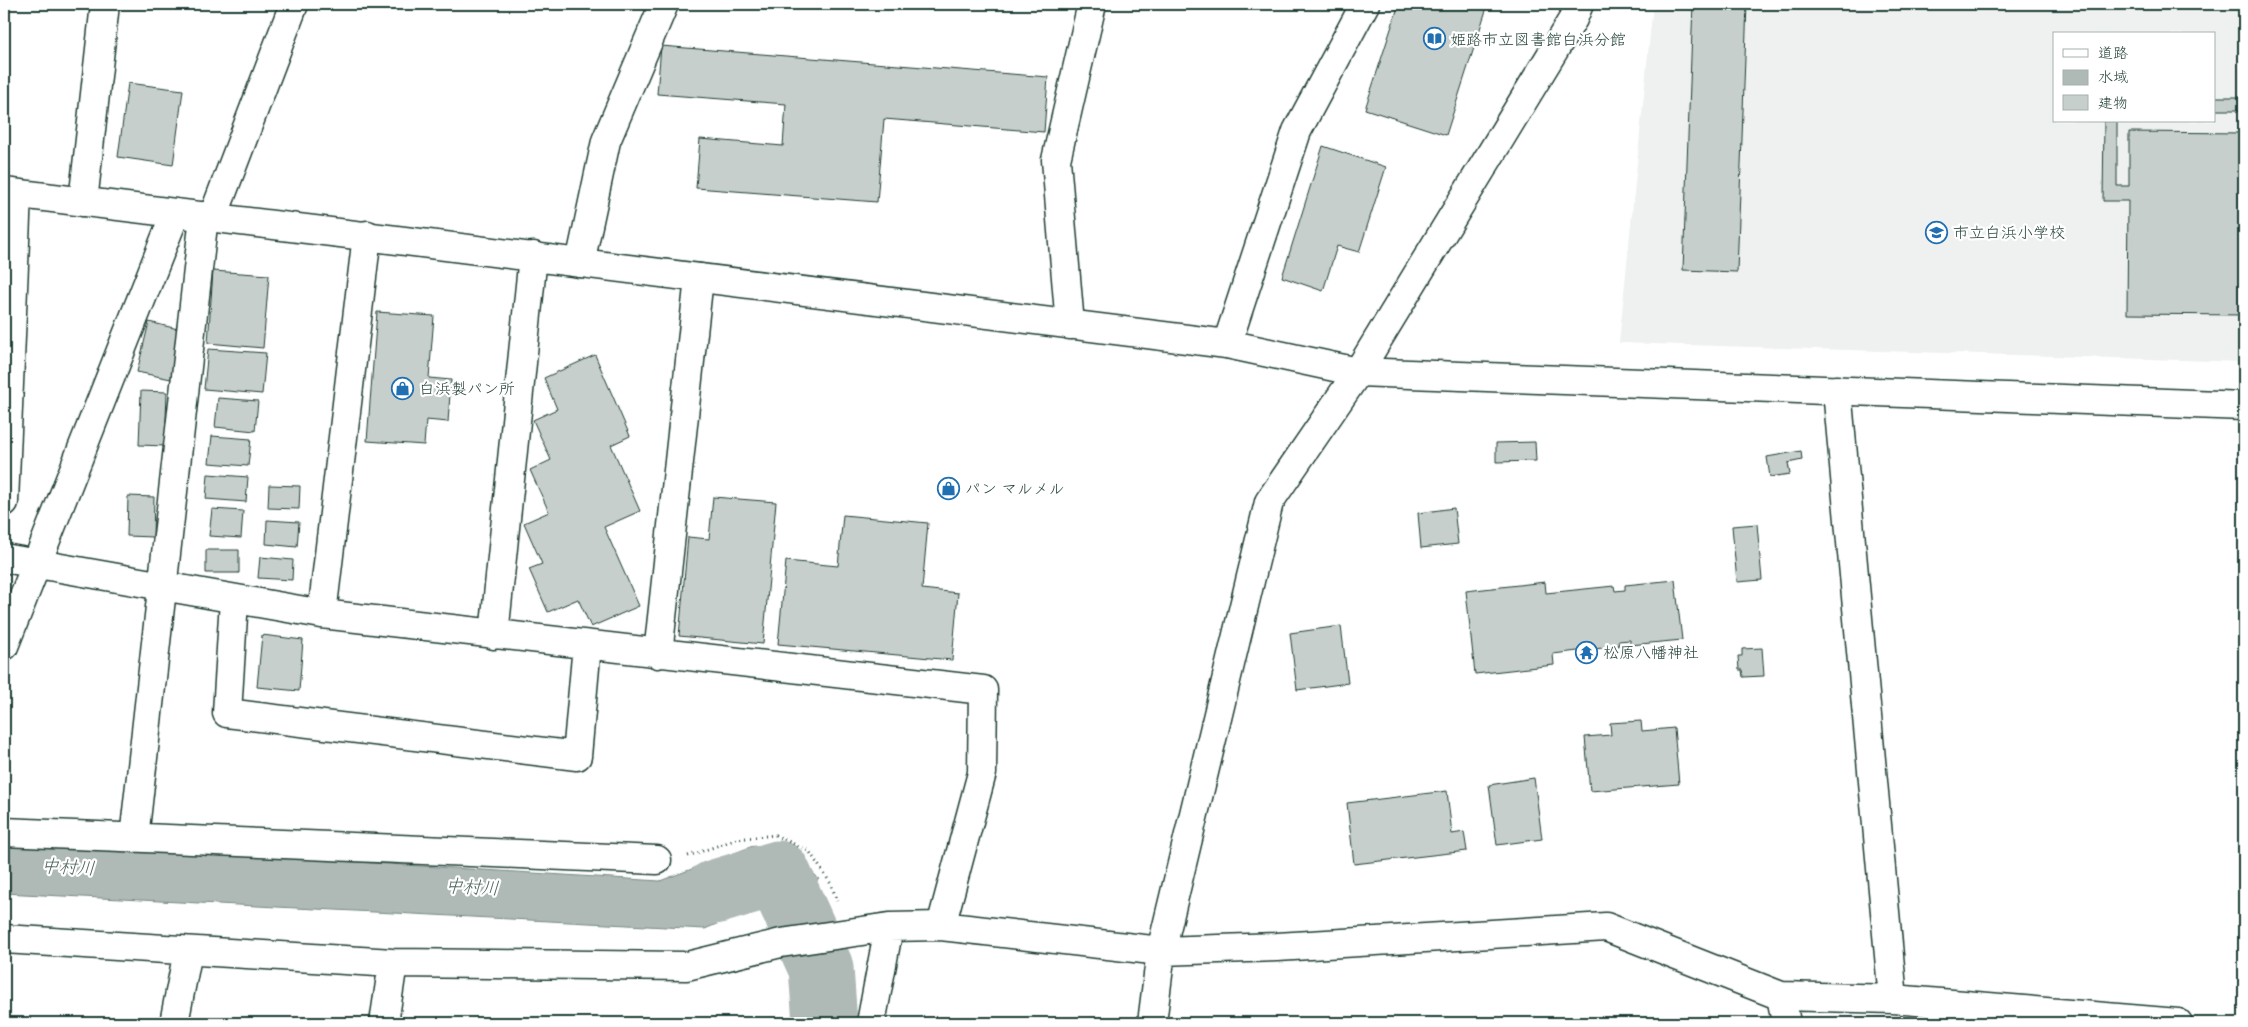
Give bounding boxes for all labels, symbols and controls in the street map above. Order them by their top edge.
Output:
library icon: 姫路市立図書館白浜分館 [1422,27,1446,51]
place label: 姫路市立図書館白浜分館 [1450,30,1626,51]
legend [2053,32,2216,122]
text: 道路 [2098,44,2128,64]
text: 水域 [2098,68,2128,88]
text: 建物 [2098,94,2128,114]
school or university icon: 市立白浜小学校 [1925,220,1949,244]
place label: 市立白浜小学校 [1953,223,2065,244]
shop icon: 白浜製パン所 [391,376,415,400]
place label: 白浜製パン所 [419,379,515,400]
shop icon: パン マルメル [937,476,961,500]
place label: パン マルメル [965,479,1065,500]
temple icon: 松原八幡神社 [1575,640,1599,664]
place label: 松原八幡神社 [1603,643,1699,664]
water label: 中村川 [40,855,96,881]
water label: 中村川 [444,875,500,901]

